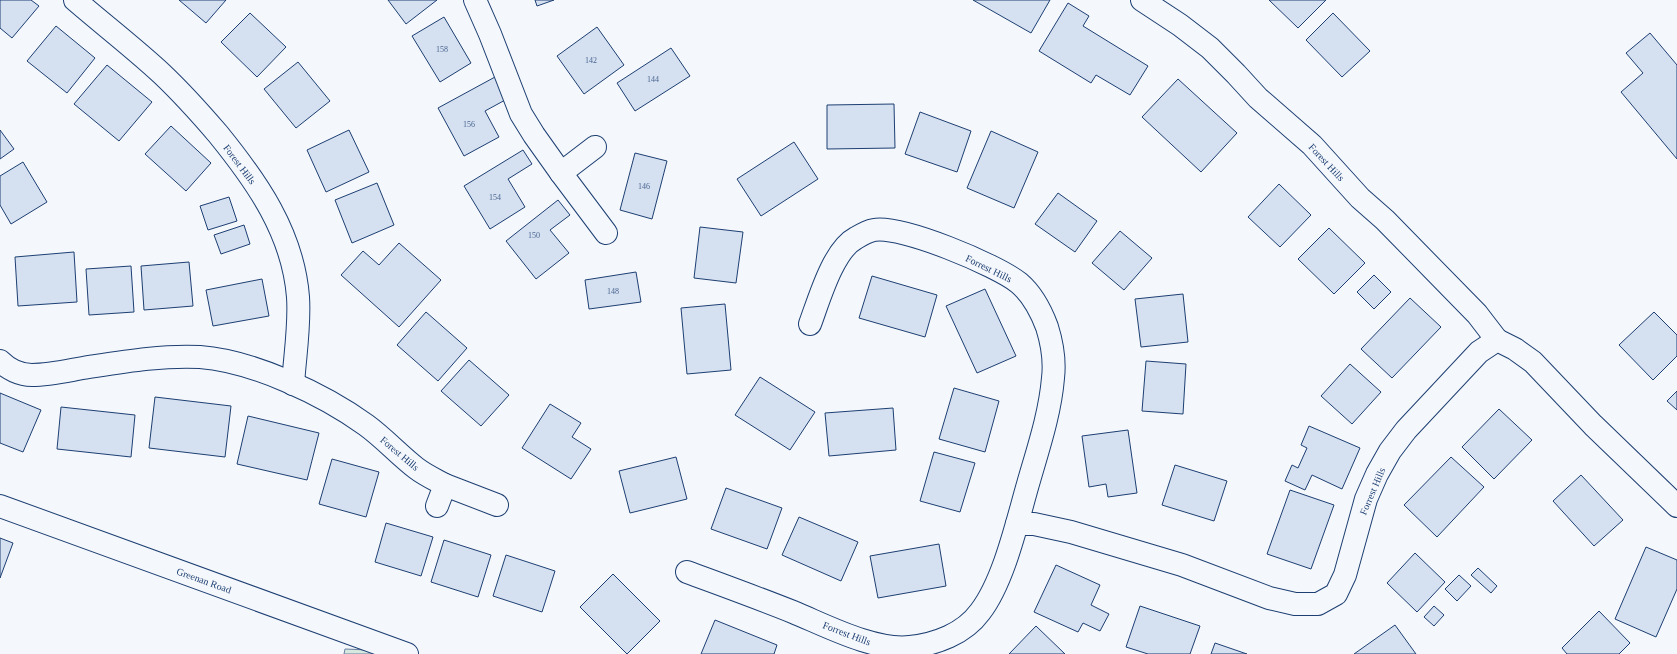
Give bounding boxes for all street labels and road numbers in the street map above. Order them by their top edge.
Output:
street label: Forest Hills [1307,141,1347,183]
street label: Forest Hills [221,142,258,186]
street label: Forrest Hills [964,252,1014,284]
street label: Forest Hills [378,434,421,473]
street label: Forrest Hills [1358,466,1387,516]
street label: Greenan Road [175,565,233,595]
street label: Forrest Hills [821,619,872,648]

